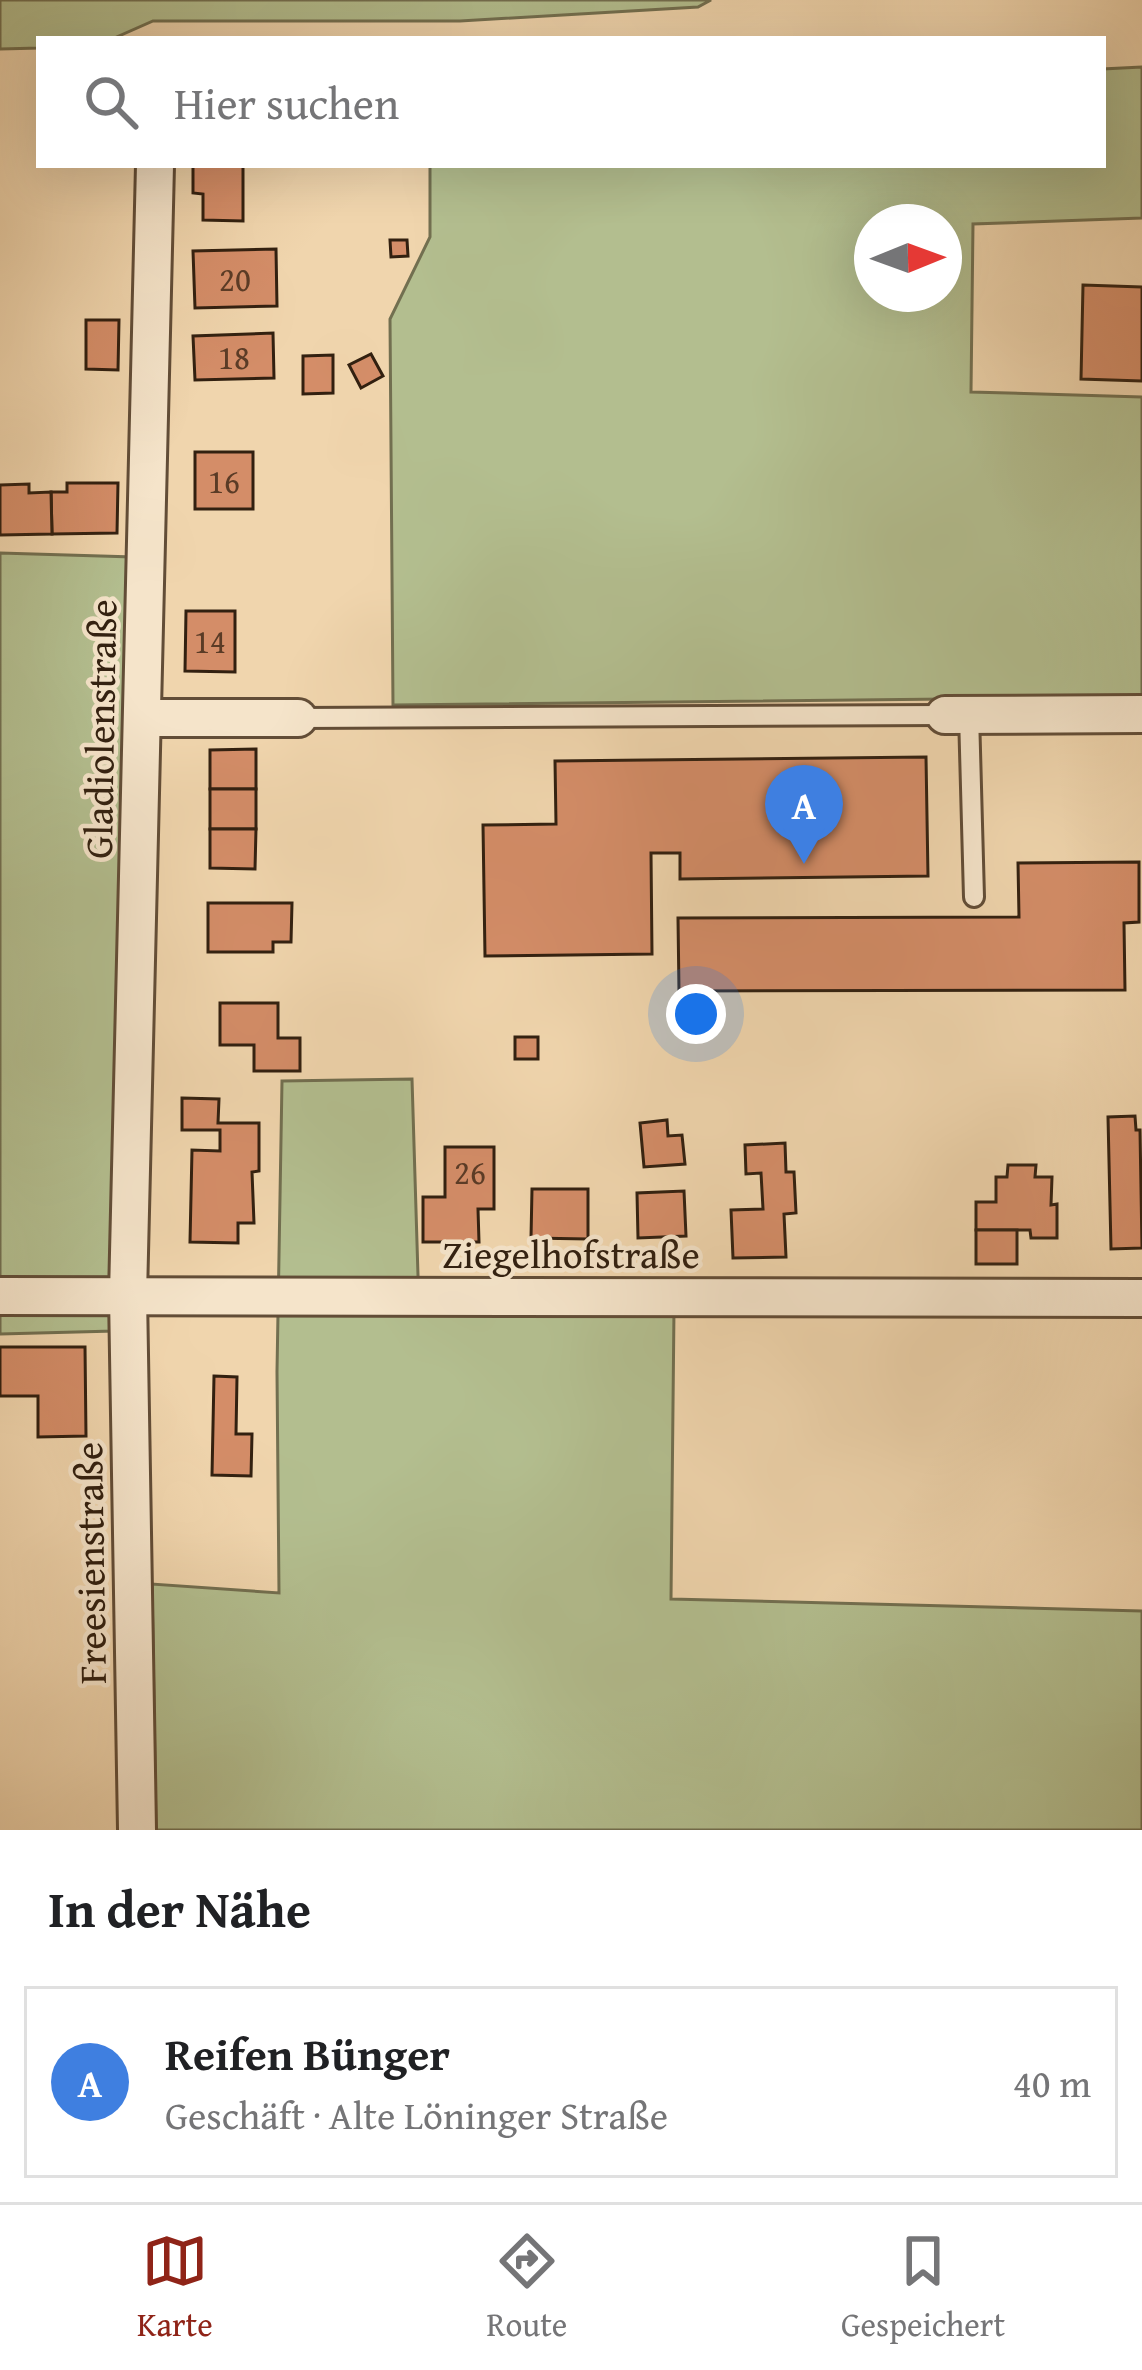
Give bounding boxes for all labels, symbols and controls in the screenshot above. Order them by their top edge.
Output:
search box [36,36,1106,168]
icon: search [78,69,144,135]
text: Hier suchen [174,70,399,135]
north arrow [854,204,962,312]
house number: 20 [219,255,251,303]
house number: 18 [218,333,250,381]
house number: 16 [208,457,240,505]
street label: Gladiolenstraße [69,599,130,859]
house number: 14 [194,617,226,665]
pin: A [765,765,843,864]
your location [666,984,726,1044]
house number: 26 [454,1148,486,1196]
street label: Ziegelhofstraße [442,1225,700,1282]
street label: Freesienstraße [59,1441,120,1685]
text: In der Nähe [48,1871,311,1946]
text: Reifen Bünger [165,2021,450,2086]
text: A [78,2054,102,2111]
text: 40 m [1013,2054,1091,2111]
text: Geschäft · Alte Löninger Straße [165,2086,668,2143]
tab: Karte [137,2228,213,2348]
tab: Route [487,2228,567,2348]
tab: Gespeichert [841,2228,1005,2348]

